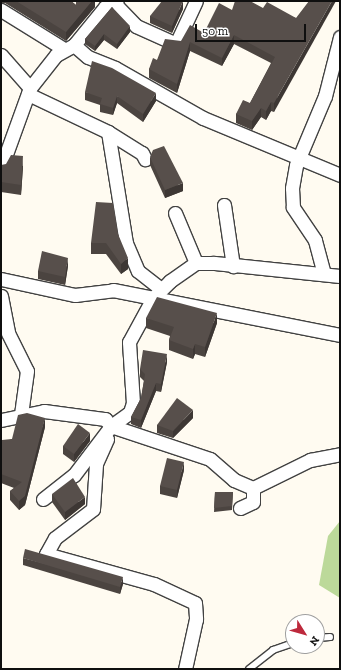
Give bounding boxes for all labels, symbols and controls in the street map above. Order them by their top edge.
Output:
scale bar [197,16,308,42]
text: 50 m [202,24,228,38]
north arrow [285,614,325,654]
text: N [306,634,322,648]

